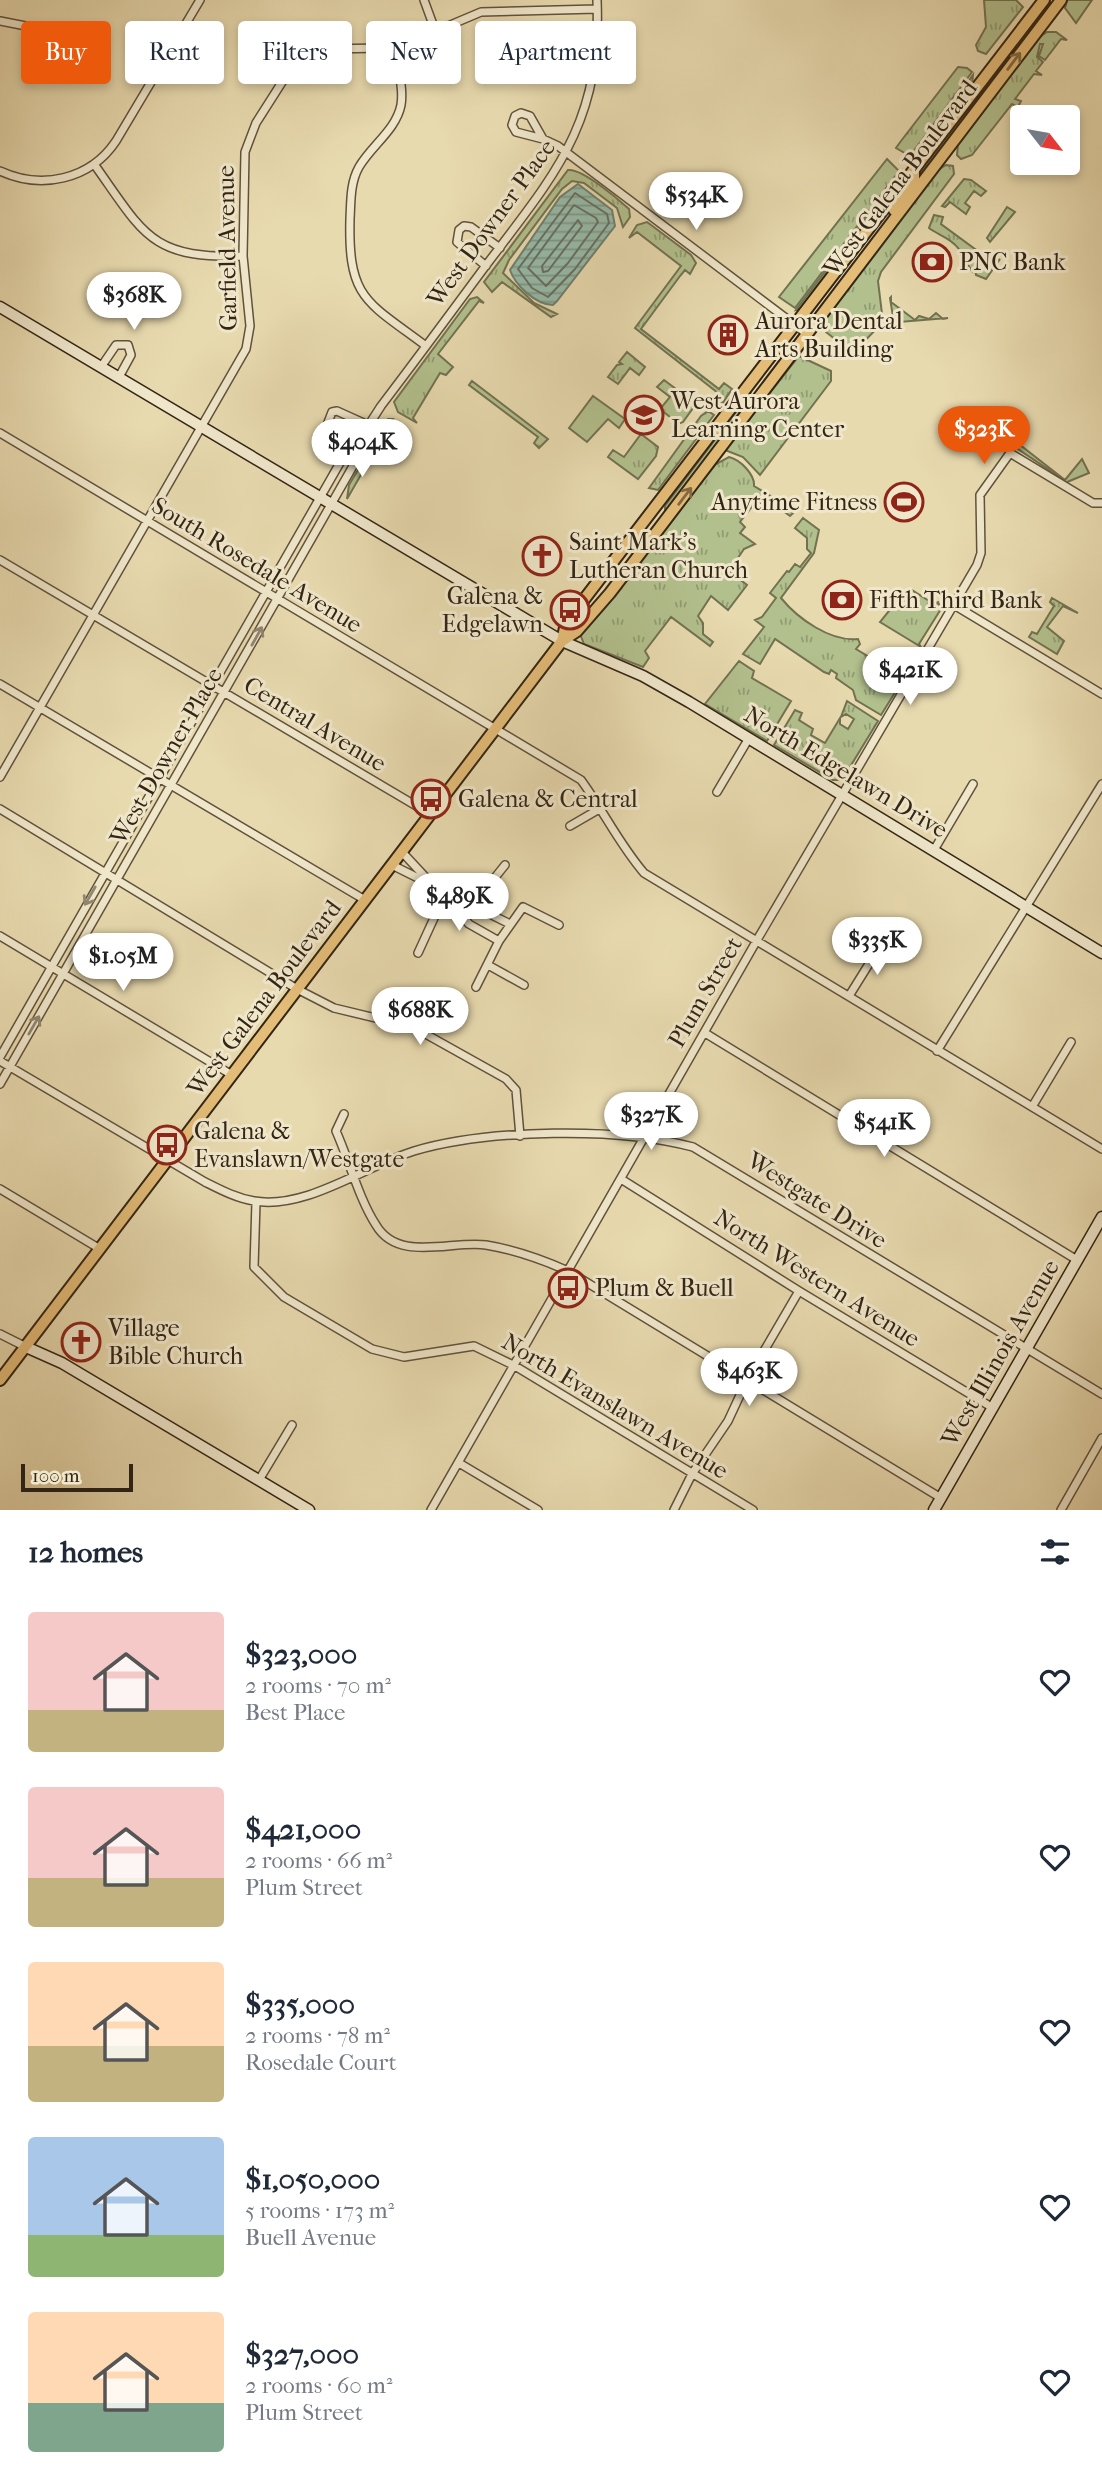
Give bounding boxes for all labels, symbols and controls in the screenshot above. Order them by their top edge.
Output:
chip: Buy [21,21,111,84]
chip: Rent [125,21,224,84]
chip: Filters [238,21,352,84]
chip: New [366,21,461,84]
chip: Apartment [475,21,636,84]
one-way arrow [1007,52,1022,71]
street label: West Galena Boulevard [817,74,983,282]
north arrow [1010,105,1080,175]
map controls [1010,105,1080,175]
street label: West Downer Place [420,134,561,313]
street label: Garfield Avenue [212,165,242,331]
pin: $534K [647,173,745,232]
text: $534K [665,181,727,208]
bank icon: PNC Bank [911,241,953,283]
place label: PNC Bank [959,248,1066,276]
pin: $368K [85,272,183,332]
text: $368K [103,281,165,308]
place label: Aurora Dental Arts Building [754,307,903,363]
building icon: Aurora Dental Arts Building [707,314,749,356]
place label: West Aurora Learning Center [670,387,845,443]
school or university icon: West Aurora Learning Center [623,394,665,436]
pin: $323K [935,406,1033,466]
text: $323K [954,415,1014,442]
pin: $404K [313,420,411,479]
text: $404K [328,428,396,455]
sports icon: Anytime Fitness [883,481,925,523]
one-way arrow [677,488,692,506]
place label: Anytime Fitness [710,488,877,516]
street label: South Rosedale Avenue [147,491,367,639]
place label: Saint Mark's Lutheran Church [569,528,749,584]
church icon: Saint Mark's Lutheran Church [521,535,563,577]
bank icon: Fifth Third Bank [821,579,863,621]
place label: Galena & Edgelawn [442,582,543,638]
place label: Fifth Third Bank [869,586,1043,614]
bus stop icon: Galena & Edgelawn [549,589,591,631]
one-way arrow [250,627,264,647]
pin: $421K [861,648,959,707]
text: $421K [879,656,942,683]
street label: West Downer Place [103,662,228,850]
street label: Central Avenue [239,671,391,778]
street label: North Edgelawn Drive [739,700,953,844]
bus stop icon: Galena & Central [410,778,452,820]
place label: Galena & Central [458,785,638,813]
pin: $489K [410,874,508,933]
text: $489K [426,882,492,909]
one-way arrow [83,885,97,905]
street label: West Galena Boulevard [181,894,347,1102]
pin: $335K [828,918,926,977]
text: $335K [848,926,906,953]
street label: Plum Street [662,931,748,1052]
pin: $1.05M [66,934,180,993]
text: $1.05M [89,942,157,969]
pin: $688K [371,988,469,1047]
text: $688K [388,996,452,1023]
one-way arrow [28,1015,41,1036]
pin: $327K [602,1092,700,1152]
pin: $541K [835,1100,933,1159]
text: $327K [620,1101,682,1128]
text: $541K [853,1108,915,1135]
place label: Galena & Evanslawn/Westgate [194,1117,405,1173]
bus stop icon: Galena & Evanslawn/Westgate [146,1124,188,1166]
street label: Westgate Drive [741,1145,892,1254]
street label: North Western Avenue [709,1203,925,1353]
street label: West Illinois Avenue [935,1255,1065,1452]
bus stop icon: Plum & Buell [547,1267,589,1309]
place label: Plum & Buell [595,1274,734,1302]
place label: Village Bible Church [107,1314,244,1370]
church icon: Village Bible Church [60,1321,102,1363]
street label: North Evanslawn Avenue [497,1327,733,1485]
pin: $463K [700,1348,798,1408]
text: $463K [717,1357,781,1384]
scale bar [21,1461,133,1493]
text: 100 m [32,1465,80,1487]
icon: filters [1036,1533,1074,1571]
text: 12 homes [28,1535,143,1570]
text: $323,000 [245,1637,357,1672]
icon: home [84,1640,168,1724]
icon: heart [1036,1663,1074,1701]
text: 2 rooms · 70 m² [245,1672,391,1699]
text: Best Place [245,1699,345,1726]
text: $421,000 [245,1812,361,1847]
icon: home [84,1815,168,1899]
icon: heart [1036,1838,1074,1876]
text: 2 rooms · 66 m² [245,1847,392,1874]
text: Plum Street [245,1874,363,1901]
text: $335,000 [245,1987,355,2022]
icon: home [84,1990,168,2074]
icon: heart [1036,2013,1074,2051]
text: 2 rooms · 78 m² [245,2022,390,2049]
text: Rosedale Court [245,2049,397,2076]
text: $1,050,000 [245,2162,380,2197]
icon: home [84,2165,168,2249]
icon: heart [1036,2188,1074,2226]
text: 5 rooms · 173 m² [245,2197,394,2224]
text: Buell Avenue [245,2224,376,2251]
text: $327,000 [245,2337,359,2372]
icon: home [84,2340,168,2424]
icon: heart [1036,2363,1074,2401]
text: 2 rooms · 60 m² [245,2372,392,2399]
text: Plum Street [245,2399,363,2426]

